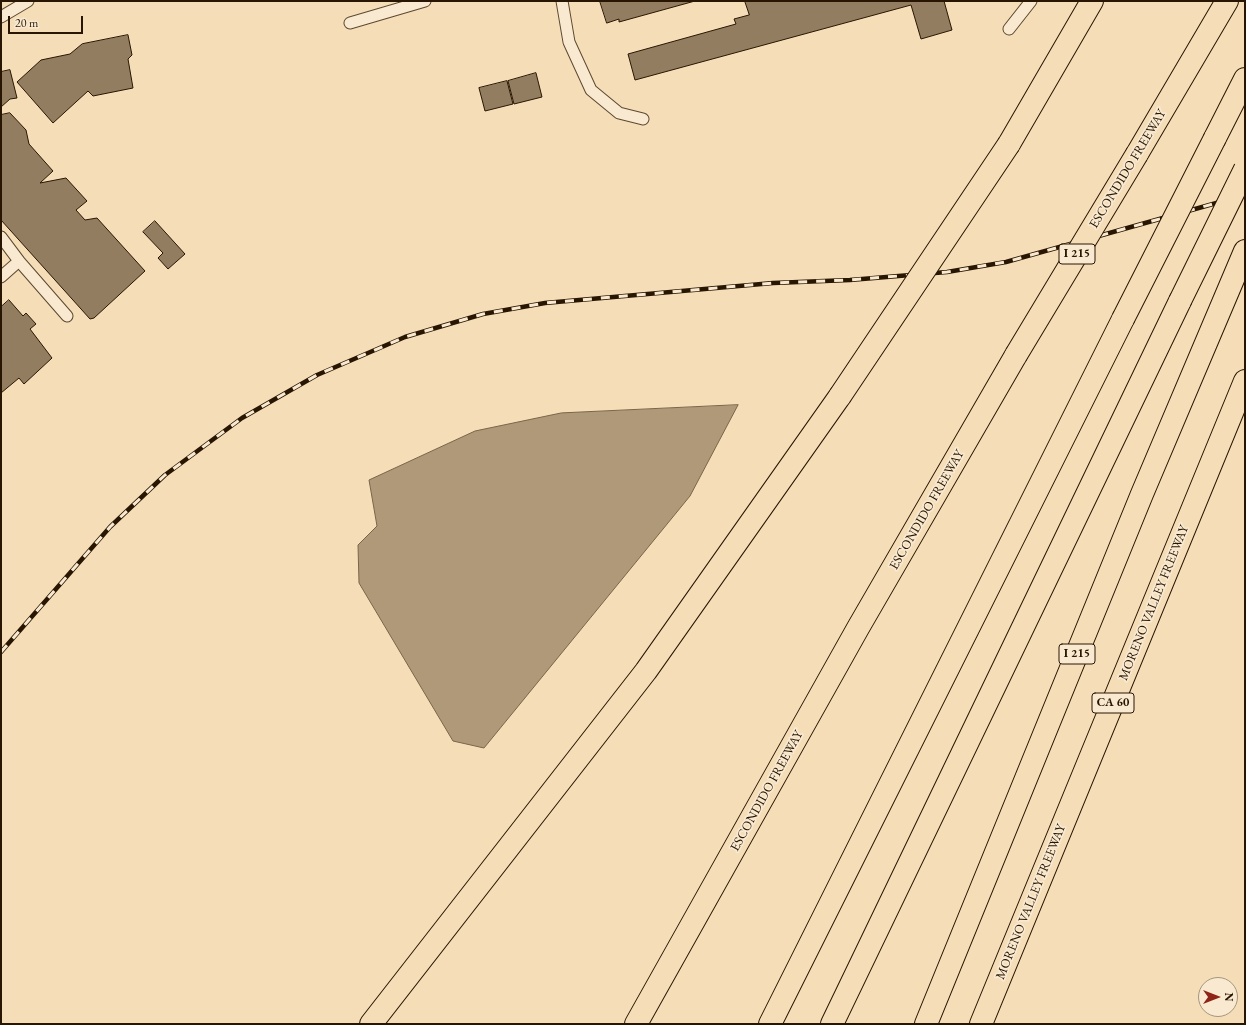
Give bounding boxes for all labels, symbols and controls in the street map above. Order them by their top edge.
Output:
scale bar [10,8,85,34]
text: 20 m [15,15,38,31]
street label: ESCONDIDO FREEWAY [1086,107,1170,231]
road number: I 215 [1059,244,1095,264]
street label: ESCONDIDO FREEWAY [886,447,968,573]
street label: MORENO VALLEY FREEWAY [1116,523,1192,683]
road number: I 215 [1059,644,1095,664]
road number: CA 60 [1092,693,1134,713]
street label: ESCONDIDO FREEWAY [727,728,807,854]
street label: MORENO VALLEY FREEWAY [993,822,1069,982]
north arrow [1198,977,1238,1017]
text: N [1222,993,1236,1001]

